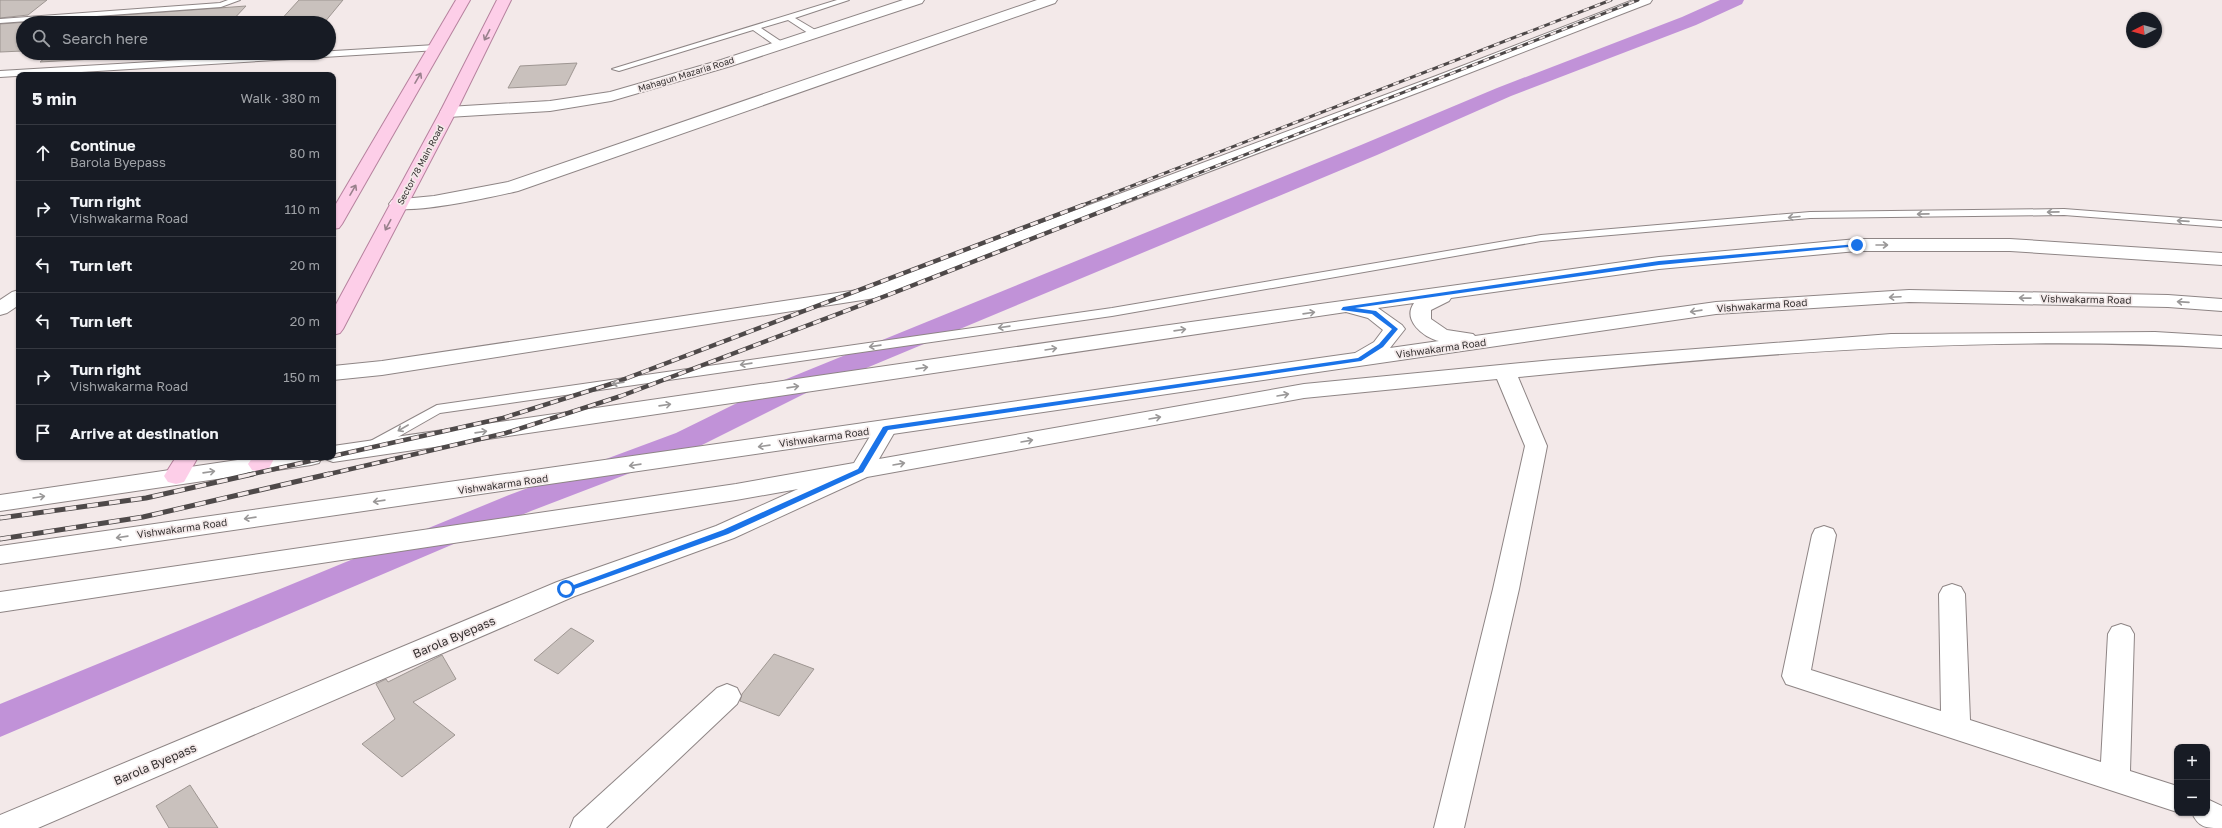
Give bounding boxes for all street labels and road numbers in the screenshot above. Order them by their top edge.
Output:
street label: Mahagun Mazaria Road [637,54,735,94]
street label: Sector 78 Main Road [394,123,446,207]
street label: Vishwakarma Road [2040,292,2132,306]
street label: Vishwakarma Road [1716,296,1808,314]
street label: Vishwakarma Road [1395,336,1487,360]
street label: Vishwakarma Road [778,425,870,449]
street label: Vishwakarma Road [457,472,549,496]
street label: Vishwakarma Road [136,516,228,540]
street label: Barola Byepass [410,613,498,661]
street label: Barola Byepass [111,740,199,788]

